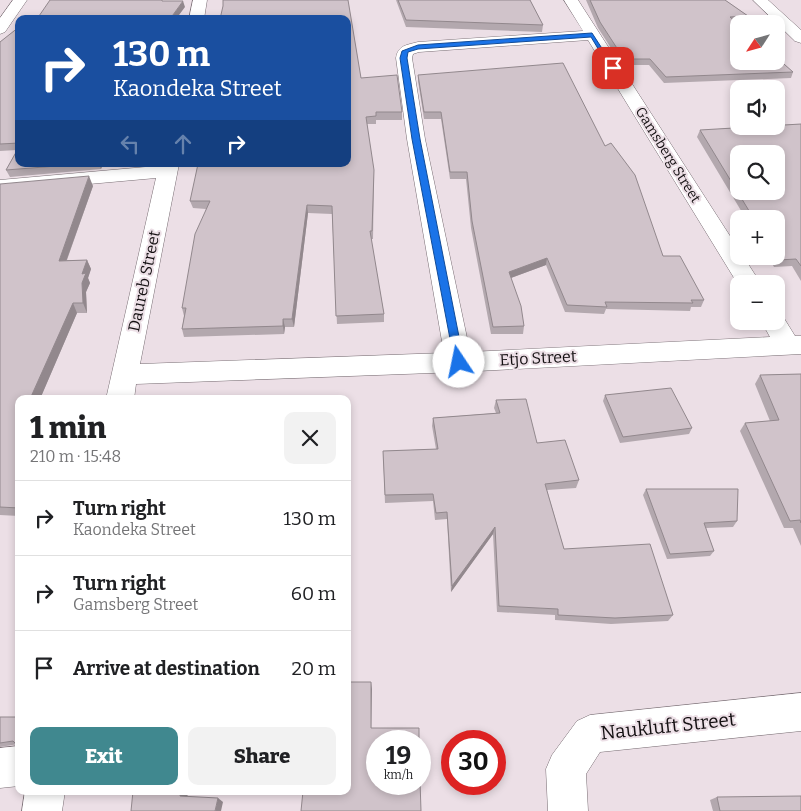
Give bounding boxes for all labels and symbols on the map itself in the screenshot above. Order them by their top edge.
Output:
north arrow [730,15,785,70]
pin [592,47,634,89]
street label: Gamsberg Street [632,104,704,206]
street label: Daureb Street [124,228,164,333]
position arrow [432,335,484,387]
street label: Etjo Street [499,346,577,370]
street label: Naukluft Street [599,707,737,745]
speed limit sign: 30 [441,730,506,795]

